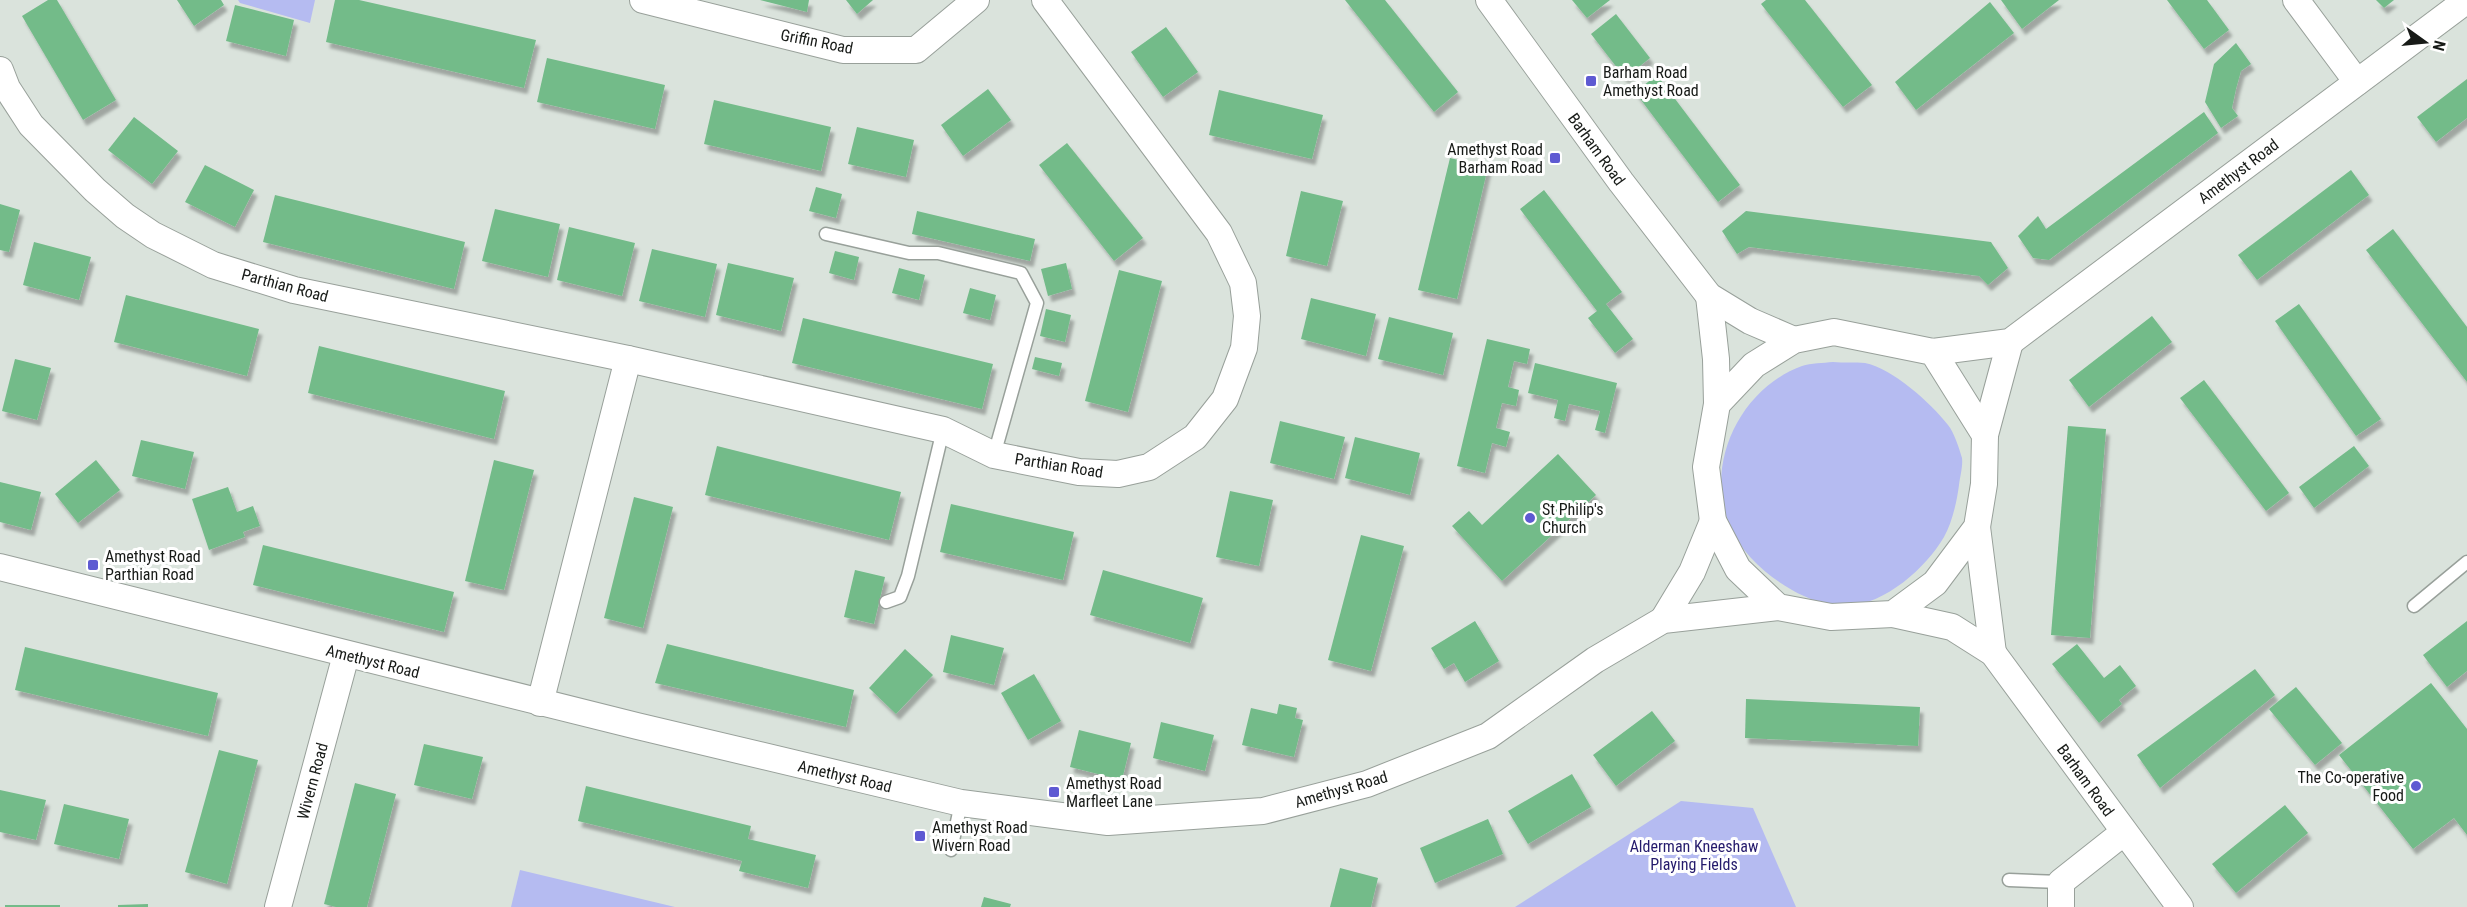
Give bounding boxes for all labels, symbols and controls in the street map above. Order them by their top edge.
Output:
north arrow [2395,12,2455,72]
street label: Griffin Road [779,25,855,58]
text: N [2429,39,2449,53]
place label: Barham Road Amethyst Road [1603,63,1699,100]
marker: Barham Road Amethyst Road [1584,74,1598,88]
street label: Barham Road [1564,110,1629,189]
street label: Amethyst Road [2194,135,2282,208]
place label: Amethyst Road Barham Road [1447,140,1543,177]
marker: Amethyst Road Barham Road [1548,151,1562,165]
street label: Parthian Road [239,265,330,306]
street label: Parthian Road [1013,449,1104,482]
place label: St Philip's Church [1542,500,1603,537]
marker: St Philip's Church [1523,511,1537,525]
place label: Amethyst Road Parthian Road [105,547,201,584]
marker: Amethyst Road Parthian Road [86,558,100,572]
street label: Amethyst Road [324,641,422,682]
street label: Wivern Road [293,741,332,822]
street label: Barham Road [2053,741,2118,820]
street label: Amethyst Road [796,756,894,797]
street label: Amethyst Road [1293,767,1390,812]
place label: The Co-operative Food [2297,768,2404,805]
place label: Amethyst Road Marfleet Lane [1066,774,1162,811]
marker: The Co-operative Food [2409,779,2423,793]
marker: Amethyst Road Marfleet Lane [1047,785,1061,799]
place label: Amethyst Road Wivern Road [932,818,1028,855]
marker: Amethyst Road Wivern Road [913,829,927,843]
park label: Alderman Kneeshaw Playing Fields [1630,837,1758,874]

